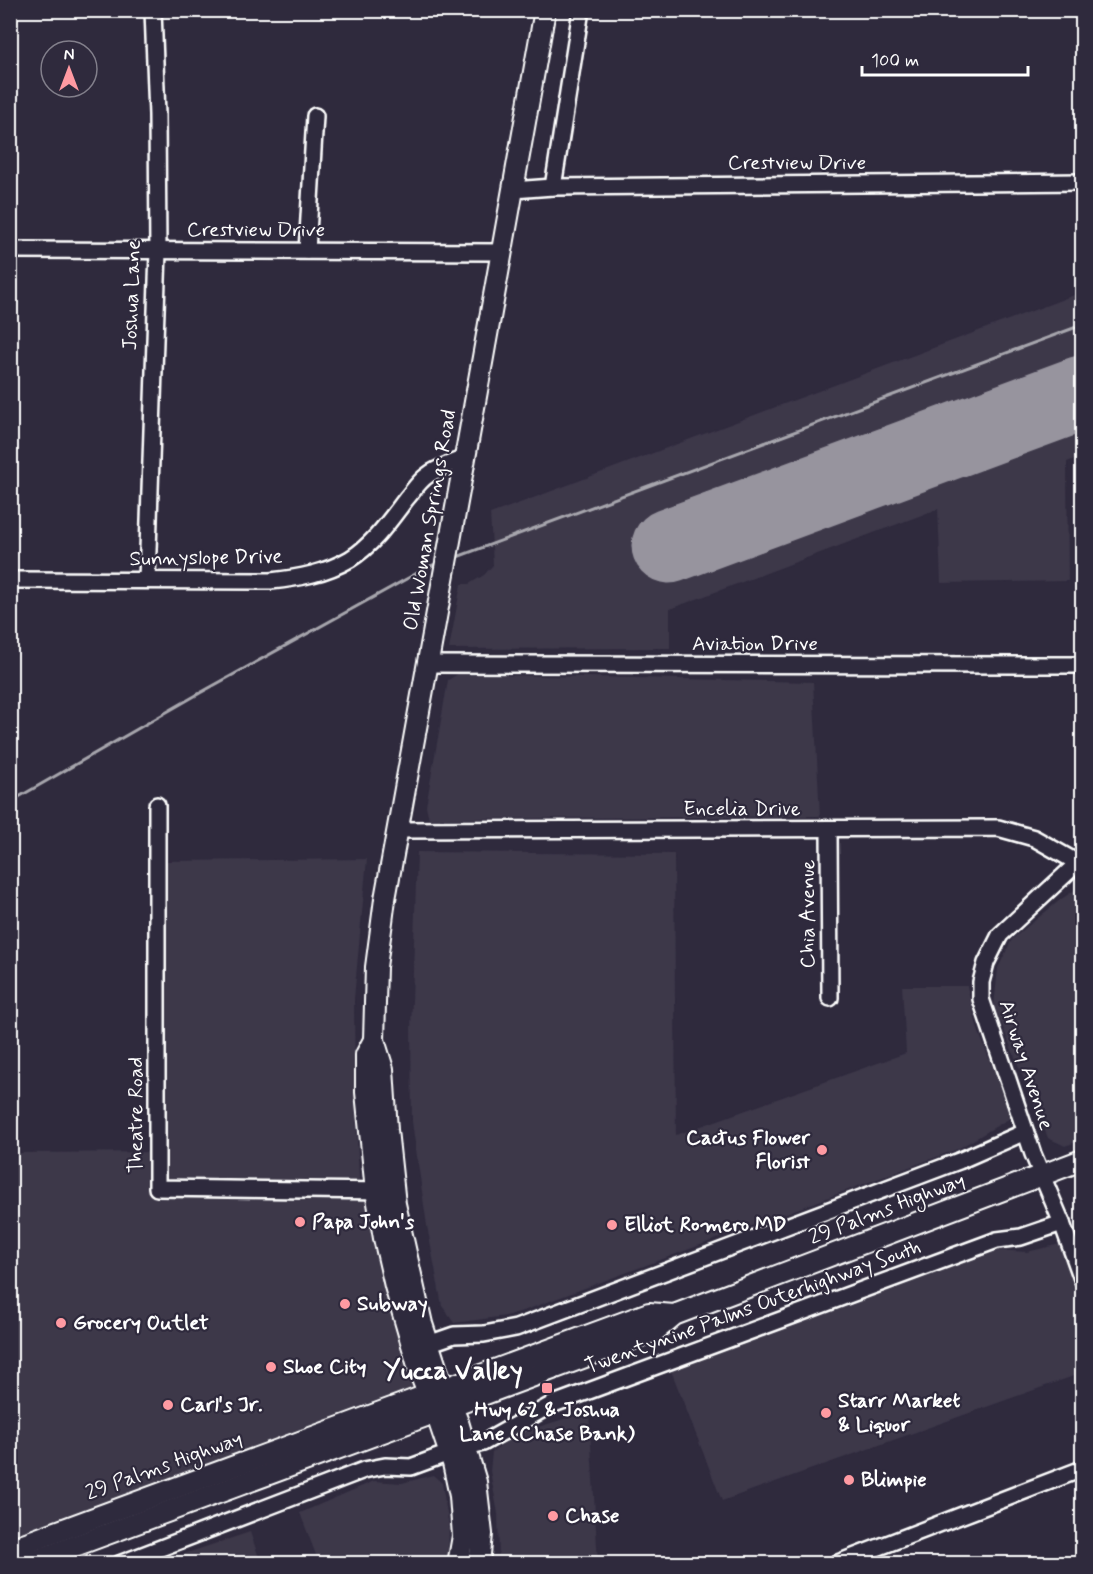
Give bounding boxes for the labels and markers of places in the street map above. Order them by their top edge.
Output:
place label: Cactus Flower Florist [686,1124,811,1176]
marker: Cactus Flower Florist [815,1143,829,1157]
place label: Papa John's [312,1208,415,1236]
place label: Elliot Romero MD [624,1211,787,1239]
marker: Papa John's [293,1215,307,1229]
marker: Elliot Romero MD [605,1218,619,1232]
place label: Subway [357,1290,428,1318]
marker: Subway [338,1297,352,1311]
place label: Grocery Outlet [73,1309,209,1337]
marker: Grocery Outlet [54,1316,68,1330]
place label: Shoe City [283,1353,367,1381]
marker: Shoe City [264,1360,278,1374]
marker: Hwy 62 & Joshua Lane (Chase Bank) [540,1381,554,1395]
place label: Starr Market & Liquor [838,1387,960,1439]
place label: Carl's Jr. [180,1391,263,1419]
place label: Hwy 62 & Joshua Lane (Chase Bank) [459,1396,635,1448]
marker: Carl's Jr. [161,1398,175,1412]
marker: Starr Market & Liquor [819,1406,833,1420]
place label: Blimpie [861,1466,927,1494]
marker: Blimpie [842,1473,856,1487]
place label: Chase [565,1502,619,1530]
marker: Chase [546,1509,560,1523]

